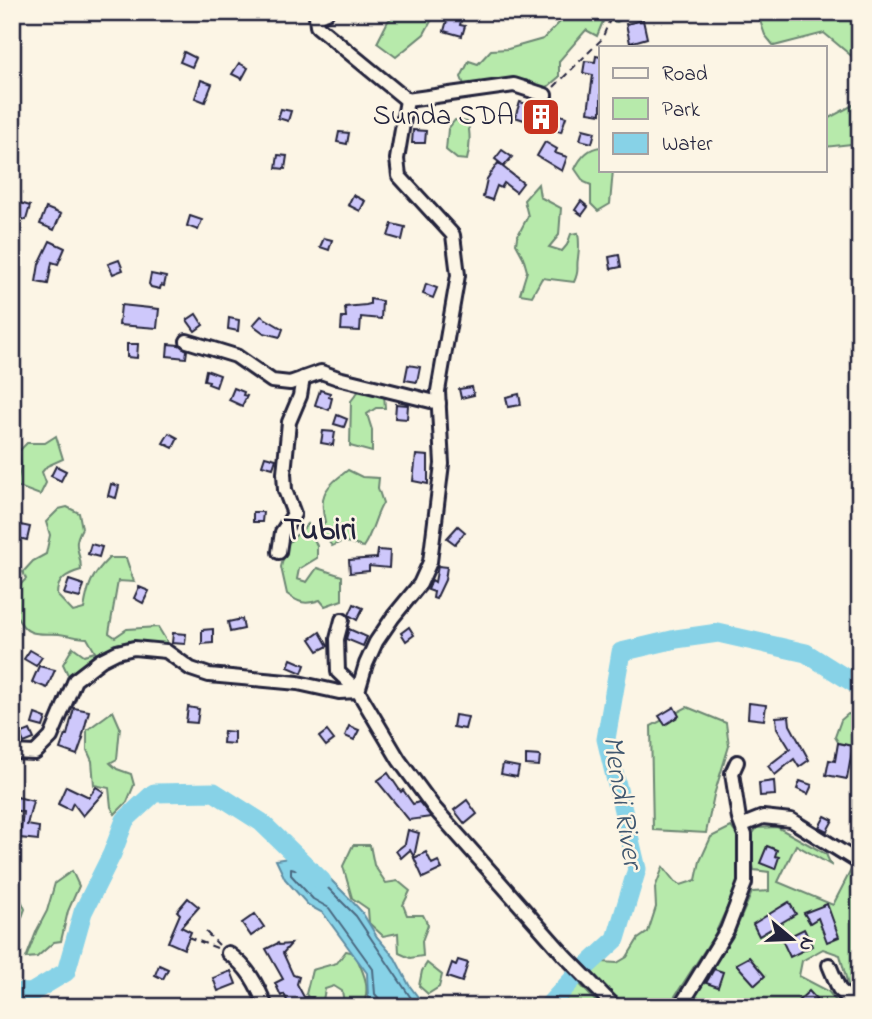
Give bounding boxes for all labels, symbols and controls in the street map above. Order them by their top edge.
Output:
legend [599,46,826,172]
text: Road [662,60,708,90]
building icon: Sunda SDA [520,96,562,138]
text: Park [662,96,701,126]
place label: Sunda SDA [373,97,514,138]
text: Water [662,130,713,160]
district label: Tubiri [284,508,356,555]
water label: Mendi River [589,733,654,875]
north arrow [756,904,826,974]
text: N [791,933,821,954]

